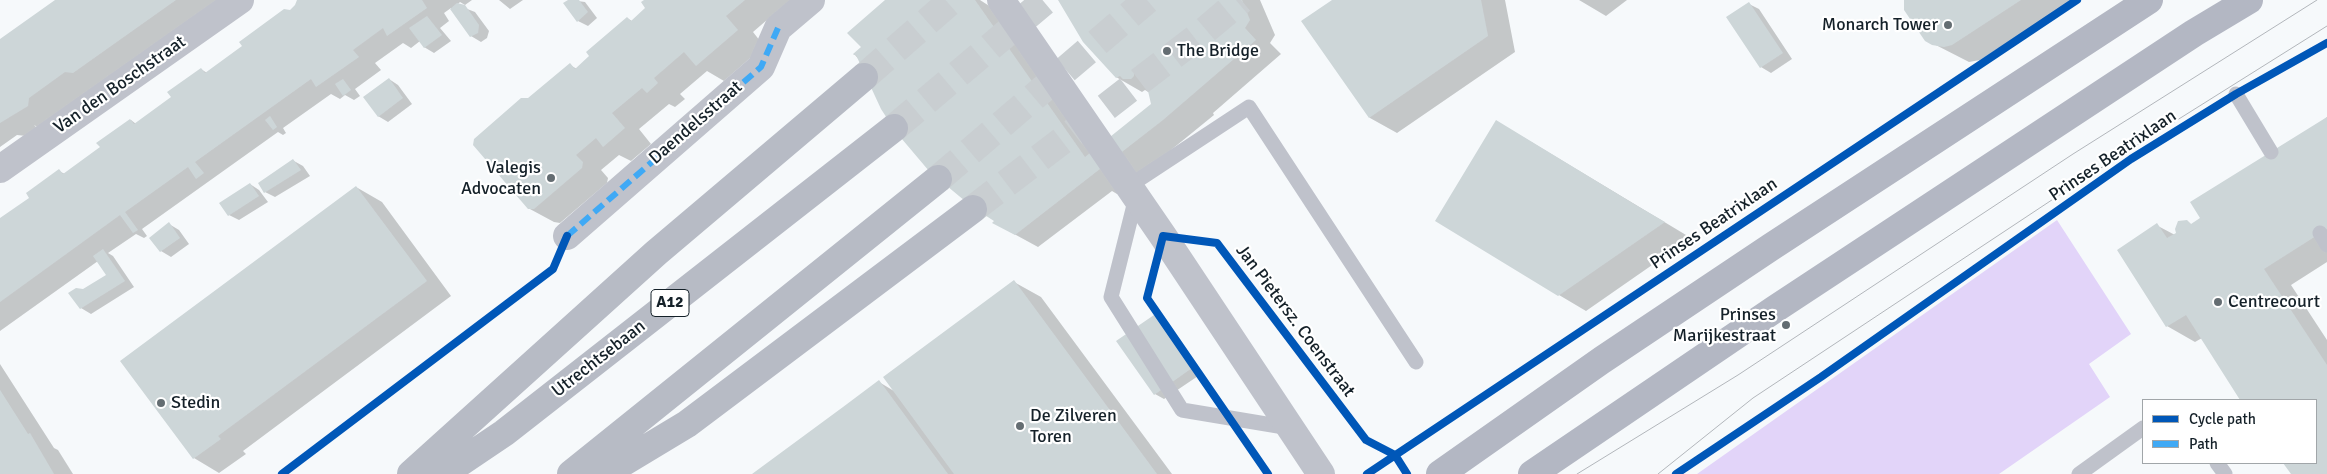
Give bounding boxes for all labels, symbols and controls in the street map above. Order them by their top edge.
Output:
place label: Monarch Tower [1822,14,1938,36]
marker: Monarch Tower [1942,19,1954,31]
street label: Van den Boschstraat [50,31,190,139]
place label: The Bridge [1177,40,1259,62]
marker: The Bridge [1161,45,1173,57]
street label: Daendelsstraat [645,77,747,169]
street label: Prinses Beatrixlaan [2045,105,2181,207]
place label: Valegis Advocaten [461,157,541,200]
marker: Valegis Advocaten [545,172,557,184]
street label: Prinses Beatrixlaan [1646,173,1782,275]
street label: Jan Pietersz. Coenstraat [1231,241,1359,401]
road number: A12 [651,290,689,316]
place label: Centrecourt [2228,291,2320,313]
marker: Centrecourt [2212,296,2224,308]
place label: Prinses Marijkestraat [1673,304,1776,346]
street label: Utrechtsebaan [548,316,650,402]
marker: Prinses Marijkestraat [1780,319,1792,331]
place label: Stedin [171,392,220,414]
marker: Stedin [155,397,167,409]
legend [2142,399,2317,464]
place label: De Zilveren Toren [1030,405,1117,448]
text: Cycle path [2189,410,2256,428]
marker: De Zilveren Toren [1014,420,1026,432]
text: Path [2189,435,2218,453]

